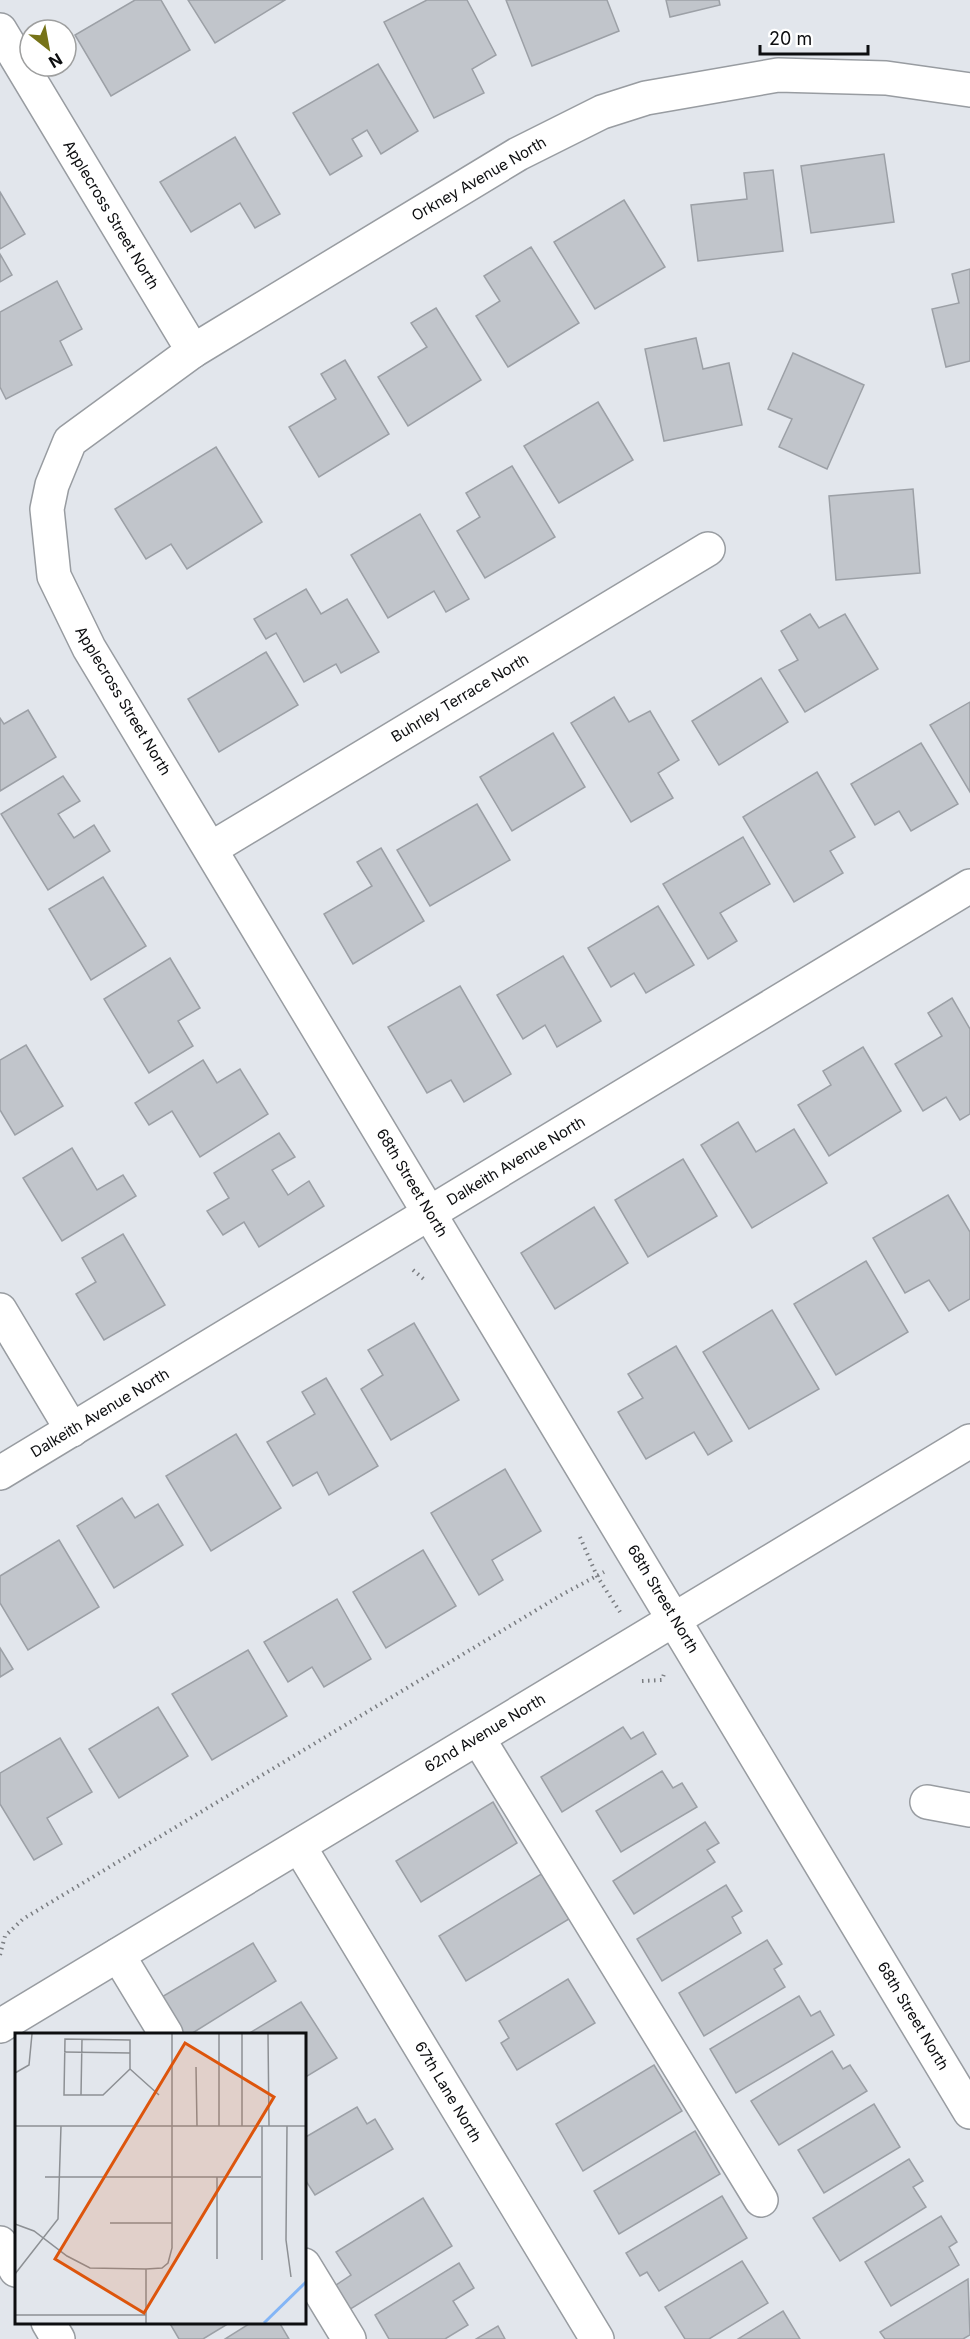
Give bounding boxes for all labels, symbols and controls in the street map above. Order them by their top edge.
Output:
north arrow [18,18,78,78]
scale bar [760,18,868,56]
text: 20 m [769,28,812,49]
text: N [45,49,66,73]
street label: Orkney Avenue North [408,132,550,225]
street label: Applecross Street North [59,137,164,293]
street label: Applecross Street North [71,623,176,779]
street label: Buhrley Terrace North [388,649,532,746]
street label: Dalkeith Avenue North [443,1112,588,1209]
street label: 68th Street North [373,1125,452,1240]
street label: Dalkeith Avenue North [27,1364,172,1461]
street label: 68th Street North [624,1541,703,1656]
street label: 62nd Avenue North [421,1689,549,1776]
street label: 68th Street North [874,1958,953,2073]
inset map [15,2033,306,2324]
street label: 67th Lane North [411,2038,486,2146]

